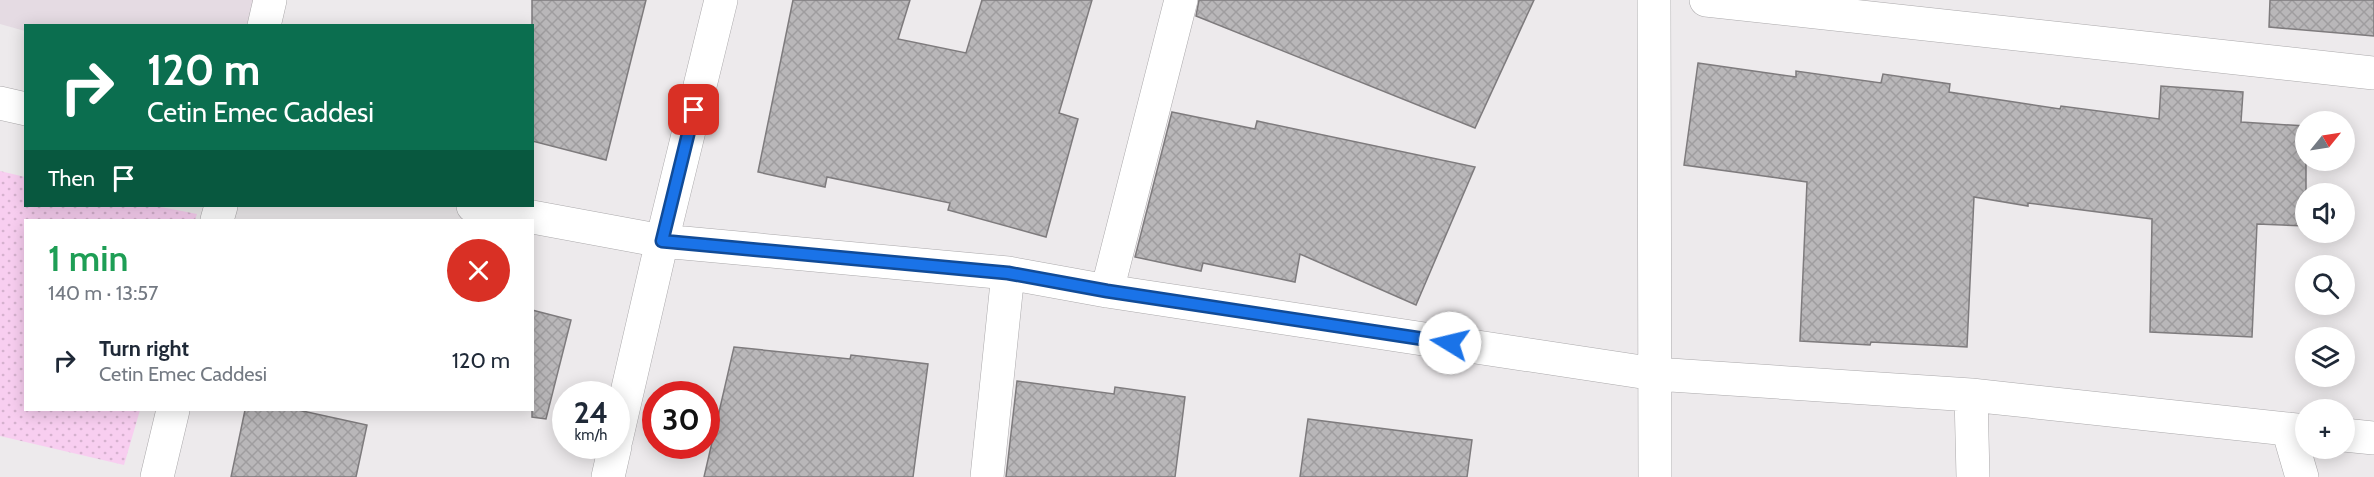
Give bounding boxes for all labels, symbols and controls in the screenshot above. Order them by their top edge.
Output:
text: 120 m [147,44,260,96]
icon: right [48,48,126,126]
pin [668,84,719,135]
icon: arrive [677,93,710,126]
text: Cetin Emec Caddesi [147,96,374,129]
north arrow [2295,111,2355,171]
map controls [2295,111,2355,459]
icon: arrive [107,162,140,195]
text: Then [48,165,95,192]
button: sound [2295,183,2355,243]
text: 1 min [48,236,128,280]
button: close [447,239,510,302]
button: search [2295,255,2355,315]
text: 140 m · 13:57 [48,281,158,305]
position arrow [1418,311,1482,375]
button: layers [2295,327,2355,387]
text: Turn right [99,335,189,362]
icon: right [48,344,81,377]
text: 120 m [452,347,510,374]
text: Cetin Emec Caddesi [99,362,267,386]
speed limit sign: 30 [642,381,720,459]
text: 24 [574,394,608,431]
button: + [2295,399,2355,459]
text: km/h [575,426,607,444]

